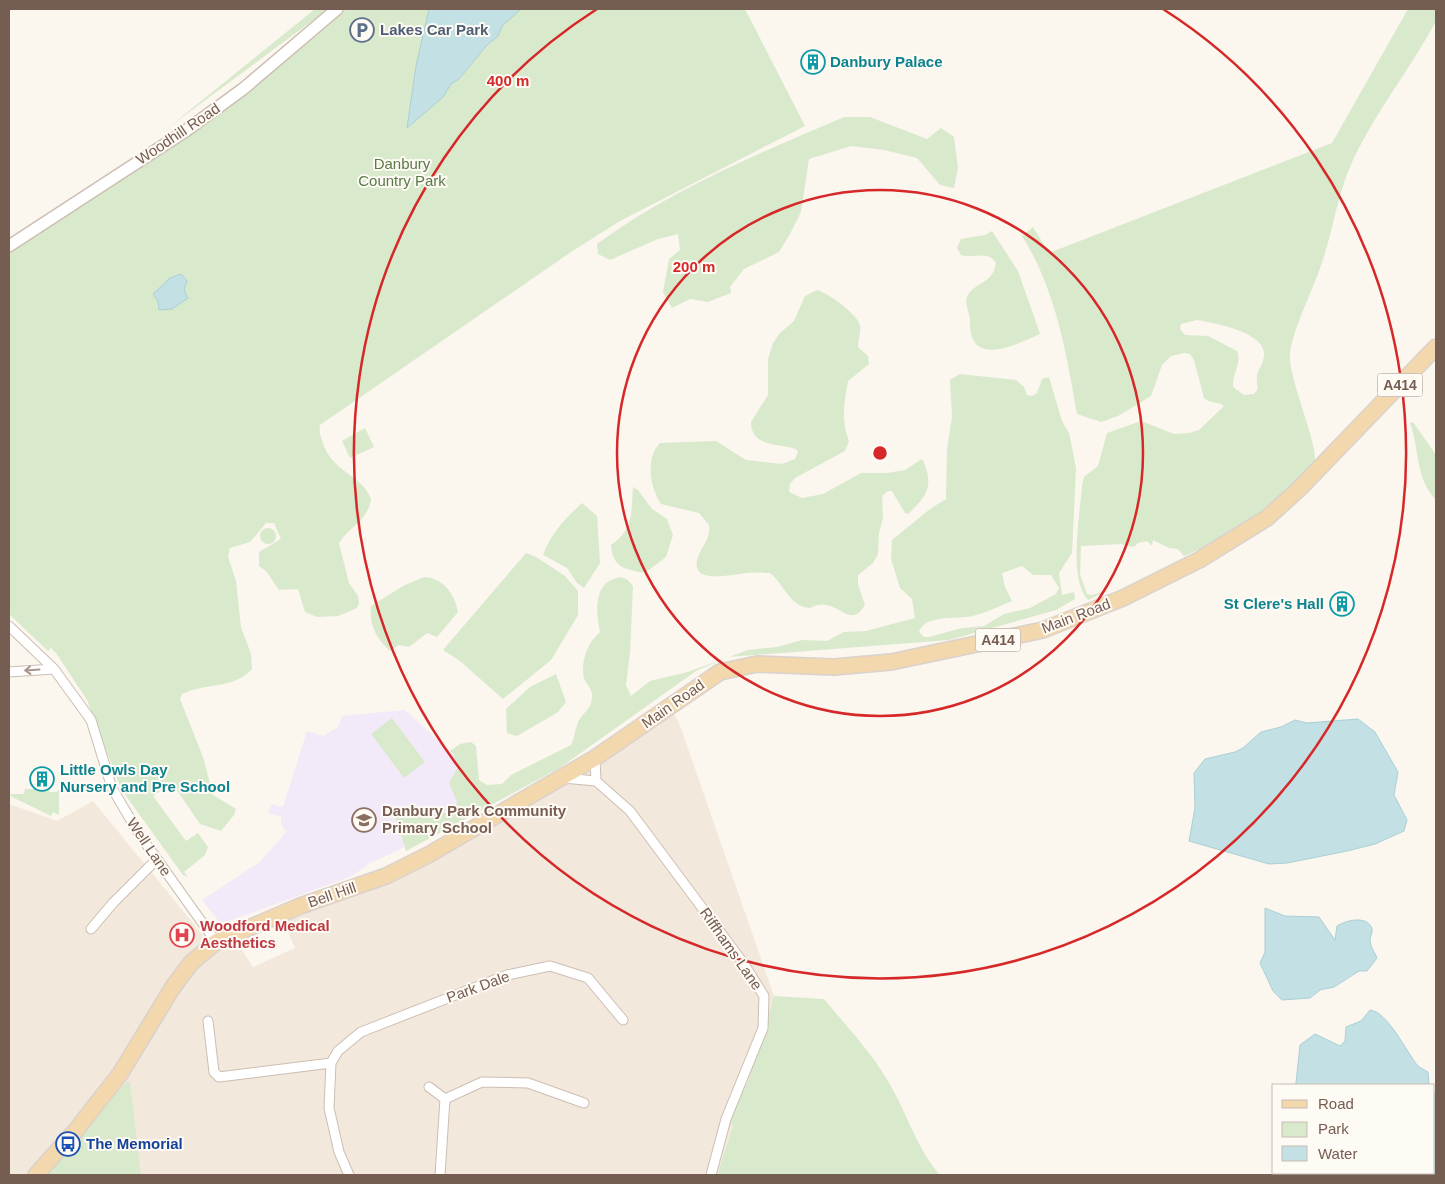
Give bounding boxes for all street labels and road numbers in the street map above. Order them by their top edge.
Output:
street label: Woodhill Road [133,99,223,168]
road number: A414 [1378,374,1422,396]
street label: Main Road [1039,595,1113,636]
road number: A414 [976,628,1020,652]
street label: Main Road [638,676,707,731]
street label: Well Lane [124,814,175,879]
street label: Bell Hill [305,878,358,911]
street label: Riffhams Lane [697,904,766,993]
street label: Park Dale [444,967,512,1006]

